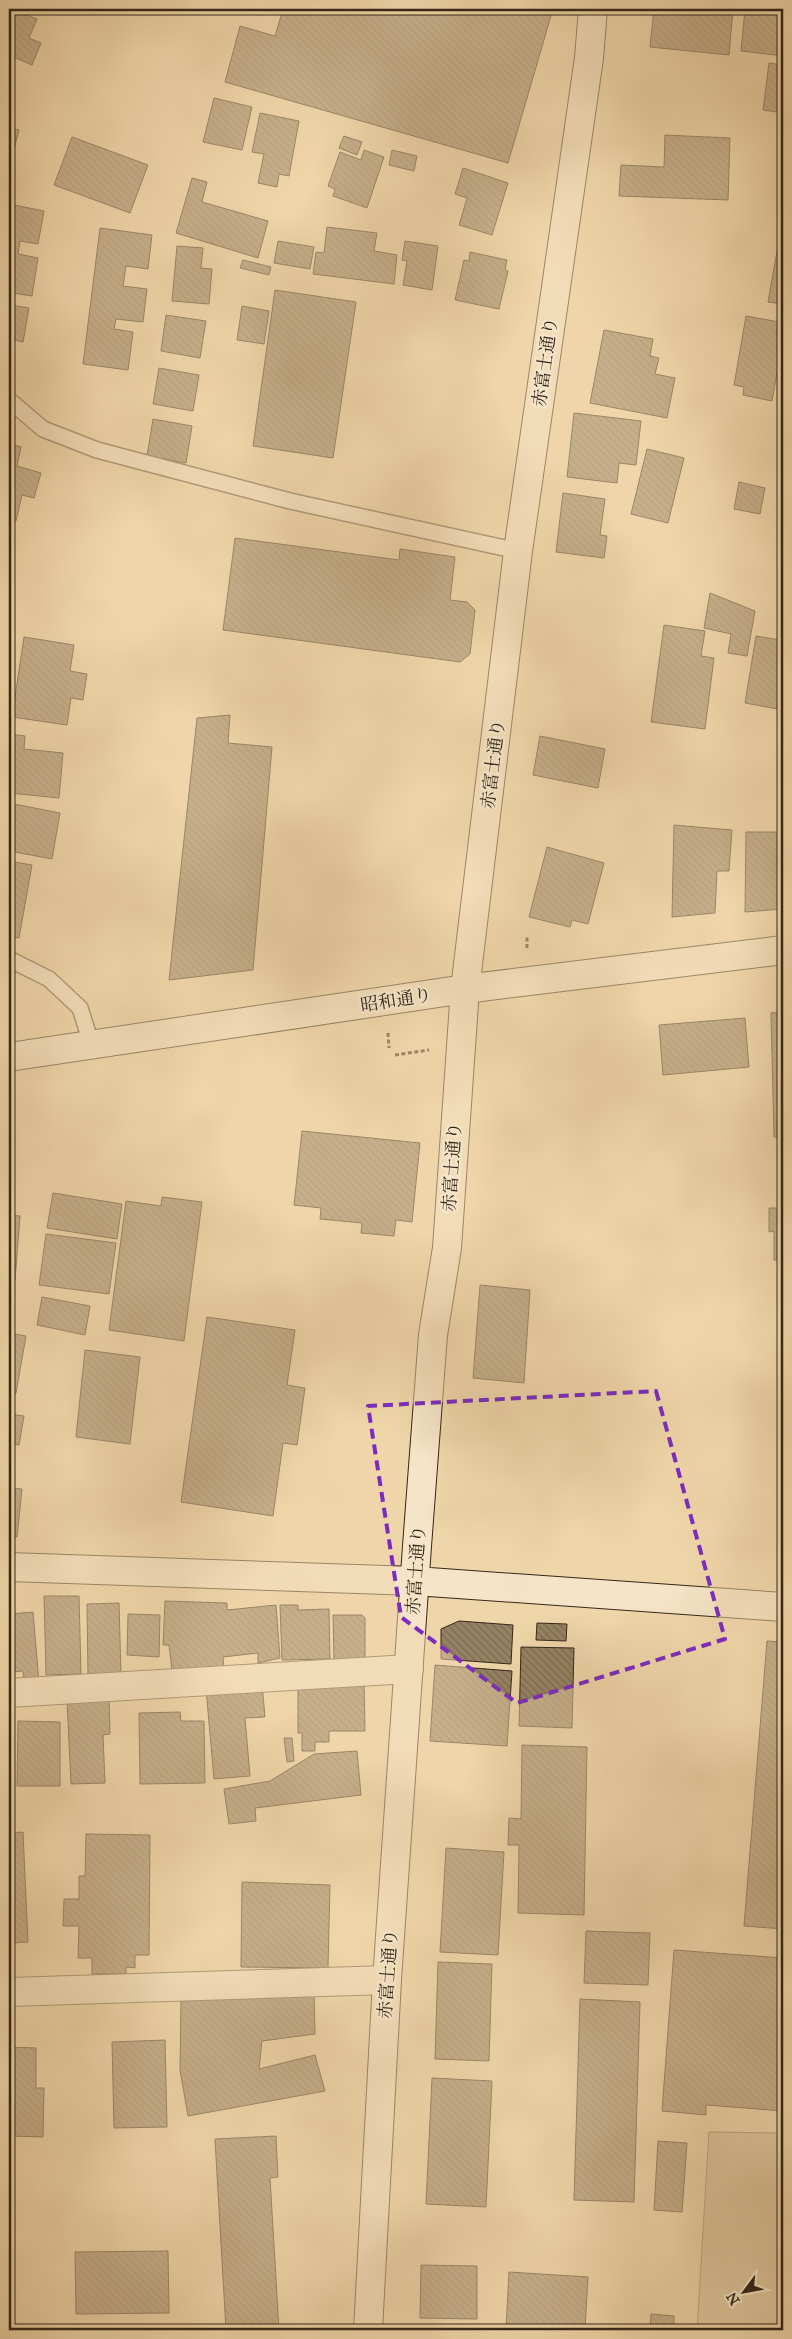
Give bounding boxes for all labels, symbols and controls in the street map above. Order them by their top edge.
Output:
street label: 赤富士通り [528,316,562,408]
street label: 赤富士通り [477,718,509,810]
street label: 昭和通り [359,984,433,1016]
street label: 赤富士通り [438,1121,466,1213]
street label: 赤富士通り [402,1524,430,1616]
street label: 赤富士通り [374,1928,402,2020]
north arrow [720,2266,770,2316]
text: N [723,2289,744,2308]

